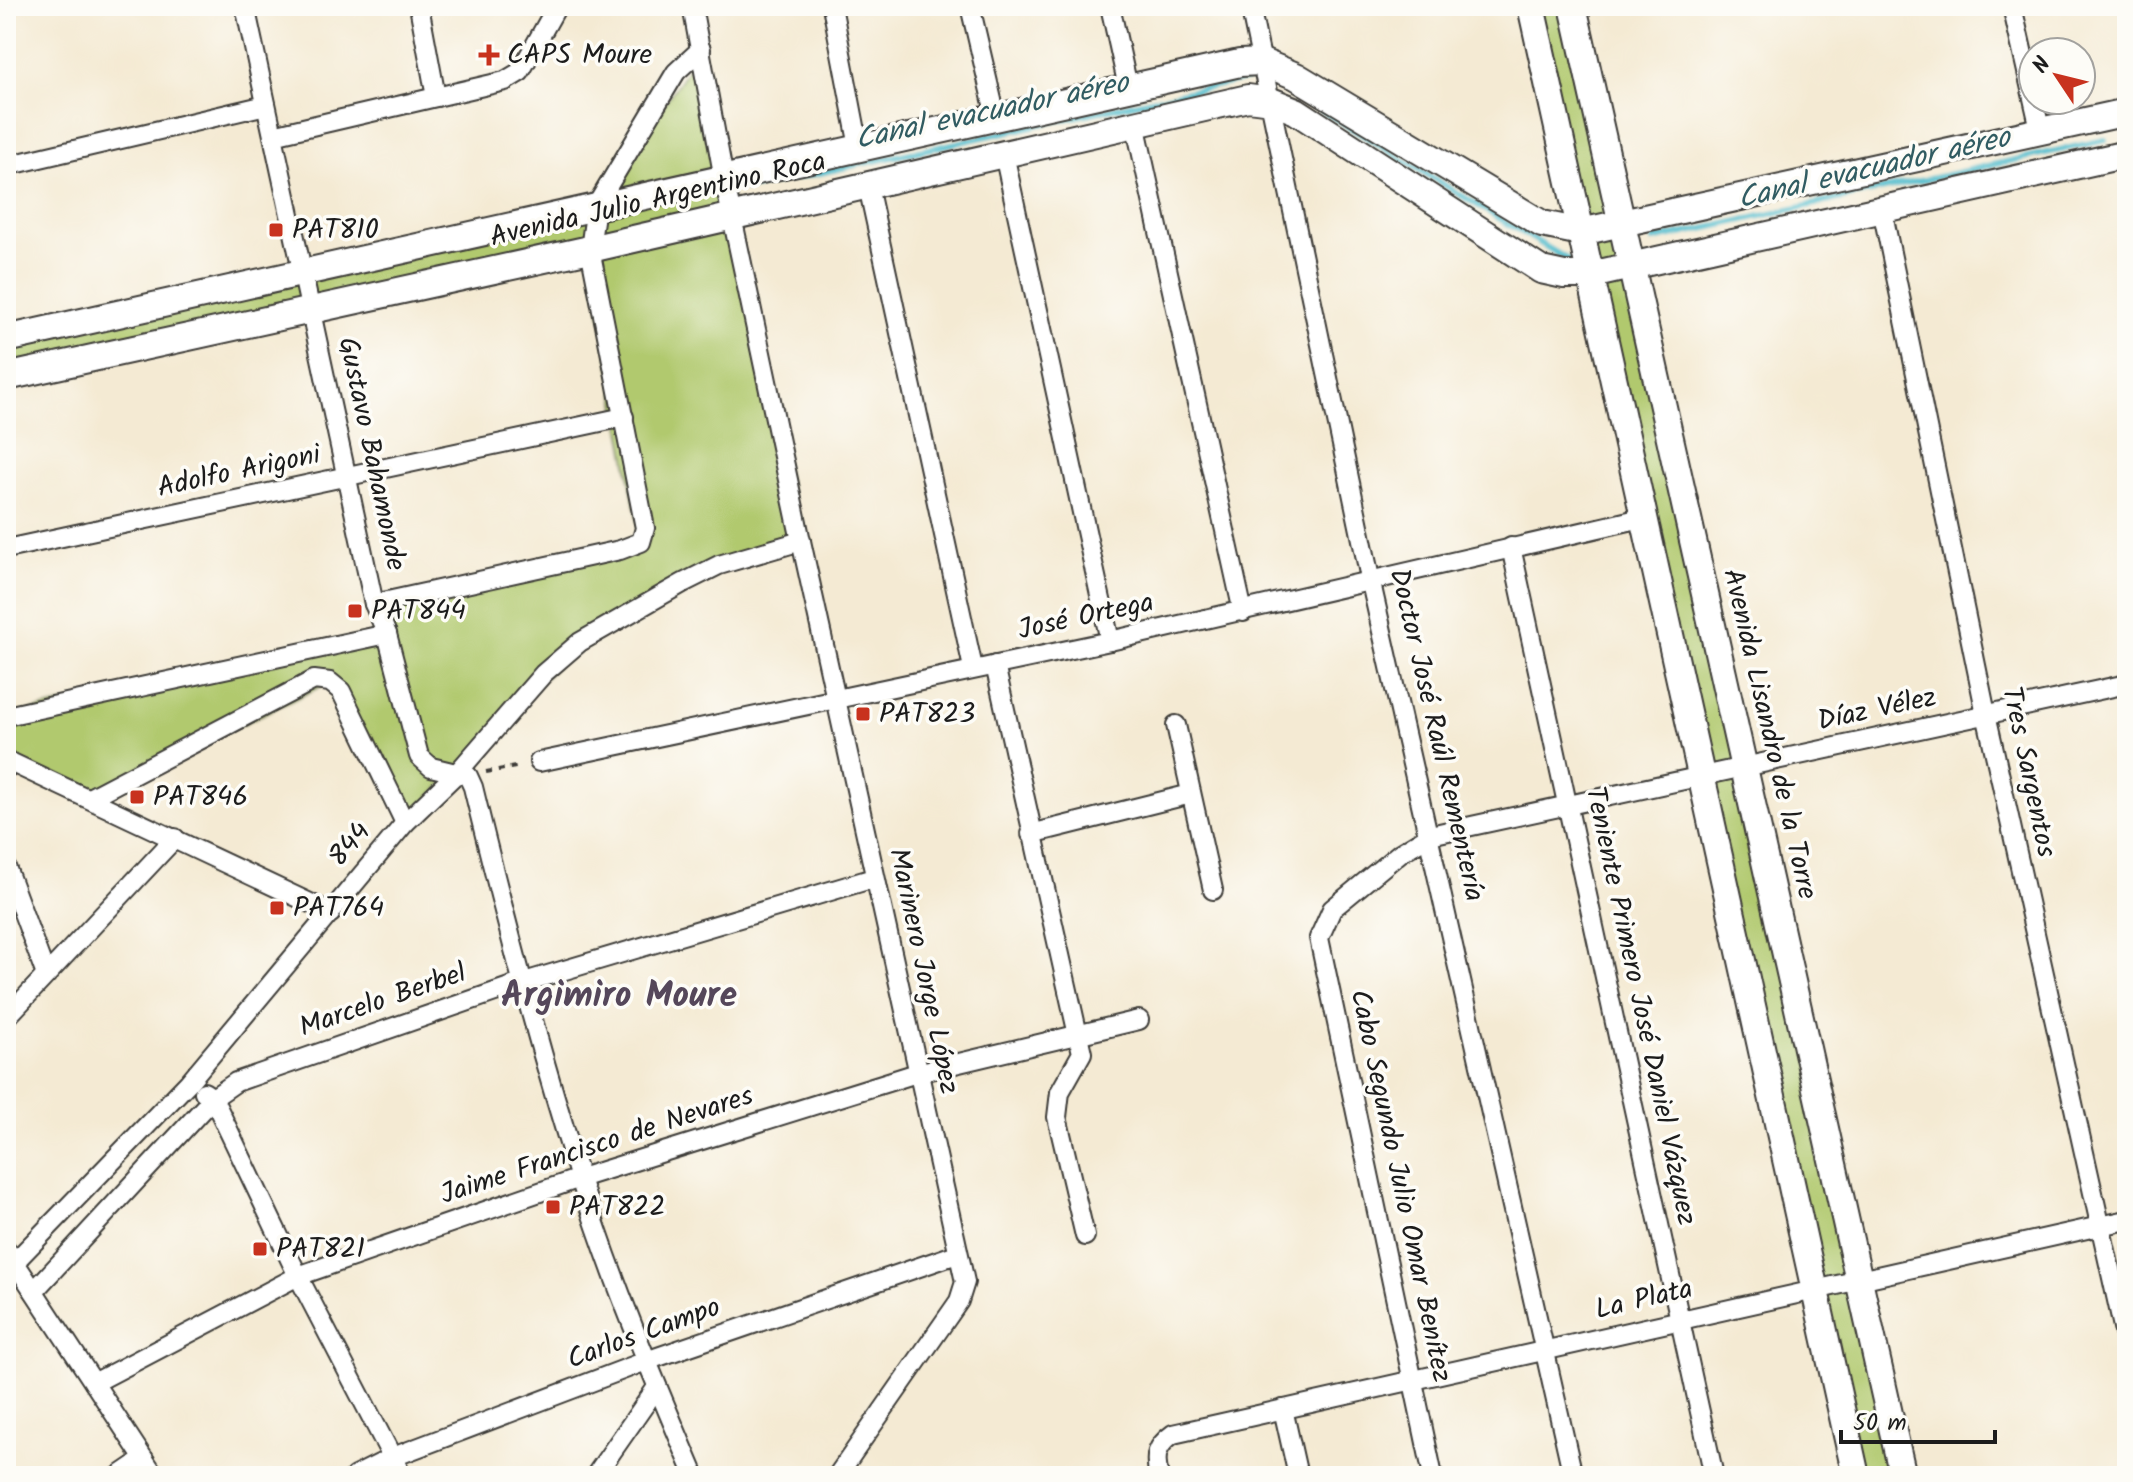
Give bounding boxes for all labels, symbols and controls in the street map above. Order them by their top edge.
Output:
place label: CAPS Moure [507,33,653,78]
north arrow [2017,36,2097,116]
marker: CAPS Moure [478,44,500,66]
text: N [2024,50,2061,82]
water label: Canal evacuador aéreo [851,59,1135,164]
water label: Canal evacuador aéreo [1733,114,2017,224]
street label: Avenida Julio Argentino Roca [486,139,830,261]
place label: PAT810 [292,208,379,253]
marker: PAT810 [267,221,285,239]
street label: Gustavo Bahamonde [324,333,418,575]
street label: Adolfo Arigoni [153,433,326,511]
street label: Doctor José Raúl Rementería [1376,564,1496,906]
street label: Avenida Lisandro de la Torre [1709,564,1829,904]
street label: José Ortega [1014,581,1158,653]
place label: PAT844 [371,589,466,634]
marker: PAT844 [346,602,364,620]
street label: Díaz Vélez [1813,675,1941,745]
street label: Tres Sargentos [1988,682,2068,862]
place label: PAT823 [879,692,975,737]
marker: PAT823 [854,705,872,723]
place label: PAT846 [153,775,248,820]
street label: Teniente Primero José Daniel Vázquez [1571,783,1709,1229]
marker: PAT846 [128,788,146,806]
street label: 844 [317,812,383,878]
street label: Marinero Jorge López [875,844,971,1098]
place label: PAT764 [293,886,384,931]
marker: PAT764 [268,899,286,917]
street label: Marcelo Berbel [293,951,473,1051]
district label: Argimiro Moure [501,968,738,1025]
street label: Cabo Segundo Julio Omar Benítez [1336,985,1464,1387]
street label: Jaime Francisco de Nevares [435,1074,759,1218]
place label: PAT822 [569,1185,666,1230]
marker: PAT822 [544,1198,562,1216]
place label: PAT821 [276,1227,365,1272]
marker: PAT821 [251,1240,269,1258]
street label: La Plata [1591,1267,1697,1333]
street label: Carlos Campo [561,1285,727,1383]
scale bar [1841,1394,1995,1444]
text: 50 m [1853,1404,1907,1443]

